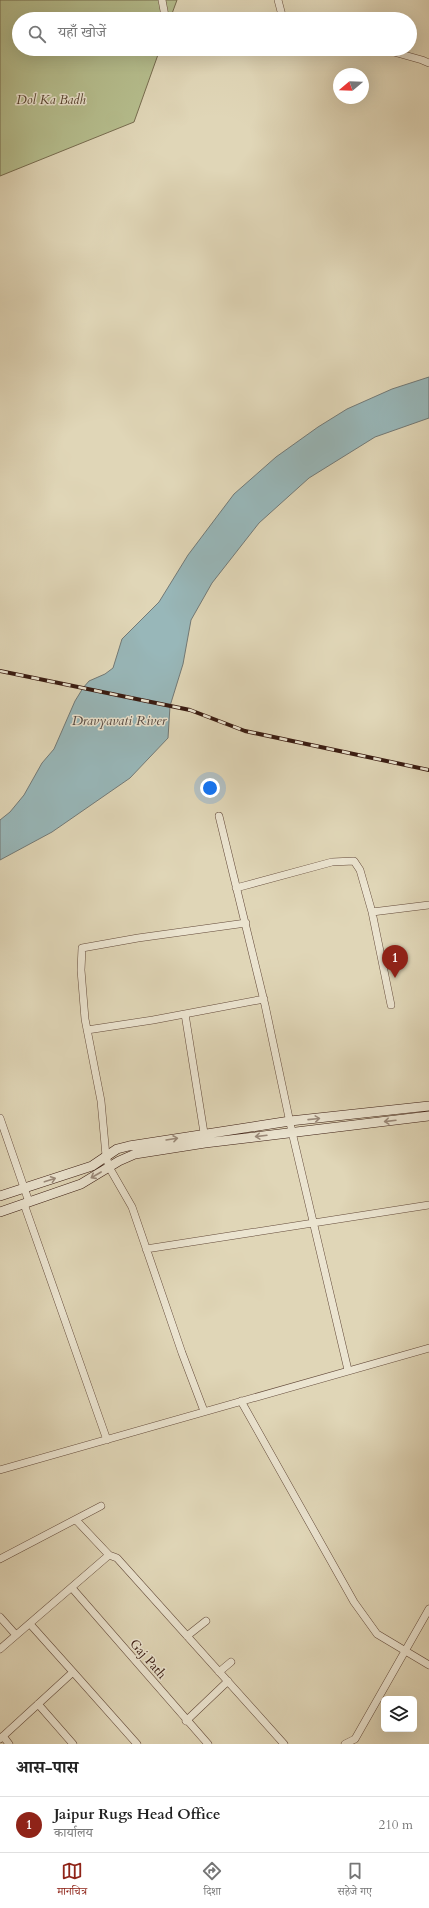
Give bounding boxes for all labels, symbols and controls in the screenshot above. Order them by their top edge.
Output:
search box [12,12,417,56]
text: यहाँ खोजें [58,22,106,42]
icon: search [26,23,48,45]
north arrow [333,68,369,104]
park label: Dol Ka Badh [16,91,86,109]
water label: Dravyavati River [72,711,167,730]
your location [200,778,220,798]
pin: 1 [382,945,408,978]
one-way arrow [308,1115,321,1123]
one-way arrow [384,1117,397,1124]
one-way arrow [255,1132,268,1140]
one-way arrow [165,1135,178,1143]
one-way arrow [90,1172,102,1180]
one-way arrow [44,1176,57,1183]
street label: Gaj Path [126,1635,170,1683]
map controls [381,1696,417,1732]
button: layers [381,1696,417,1732]
text: आस-पास [16,1756,78,1779]
text: Jaipur Rugs Head Office [54,1804,220,1824]
text: 1 [26,1816,32,1834]
text: 210 m [379,1816,413,1834]
text: कार्यालय [54,1824,93,1842]
tab: मानचित्र [57,1860,87,1902]
tab: दिशा [201,1860,223,1902]
tab: सहेजे गए [338,1860,372,1902]

